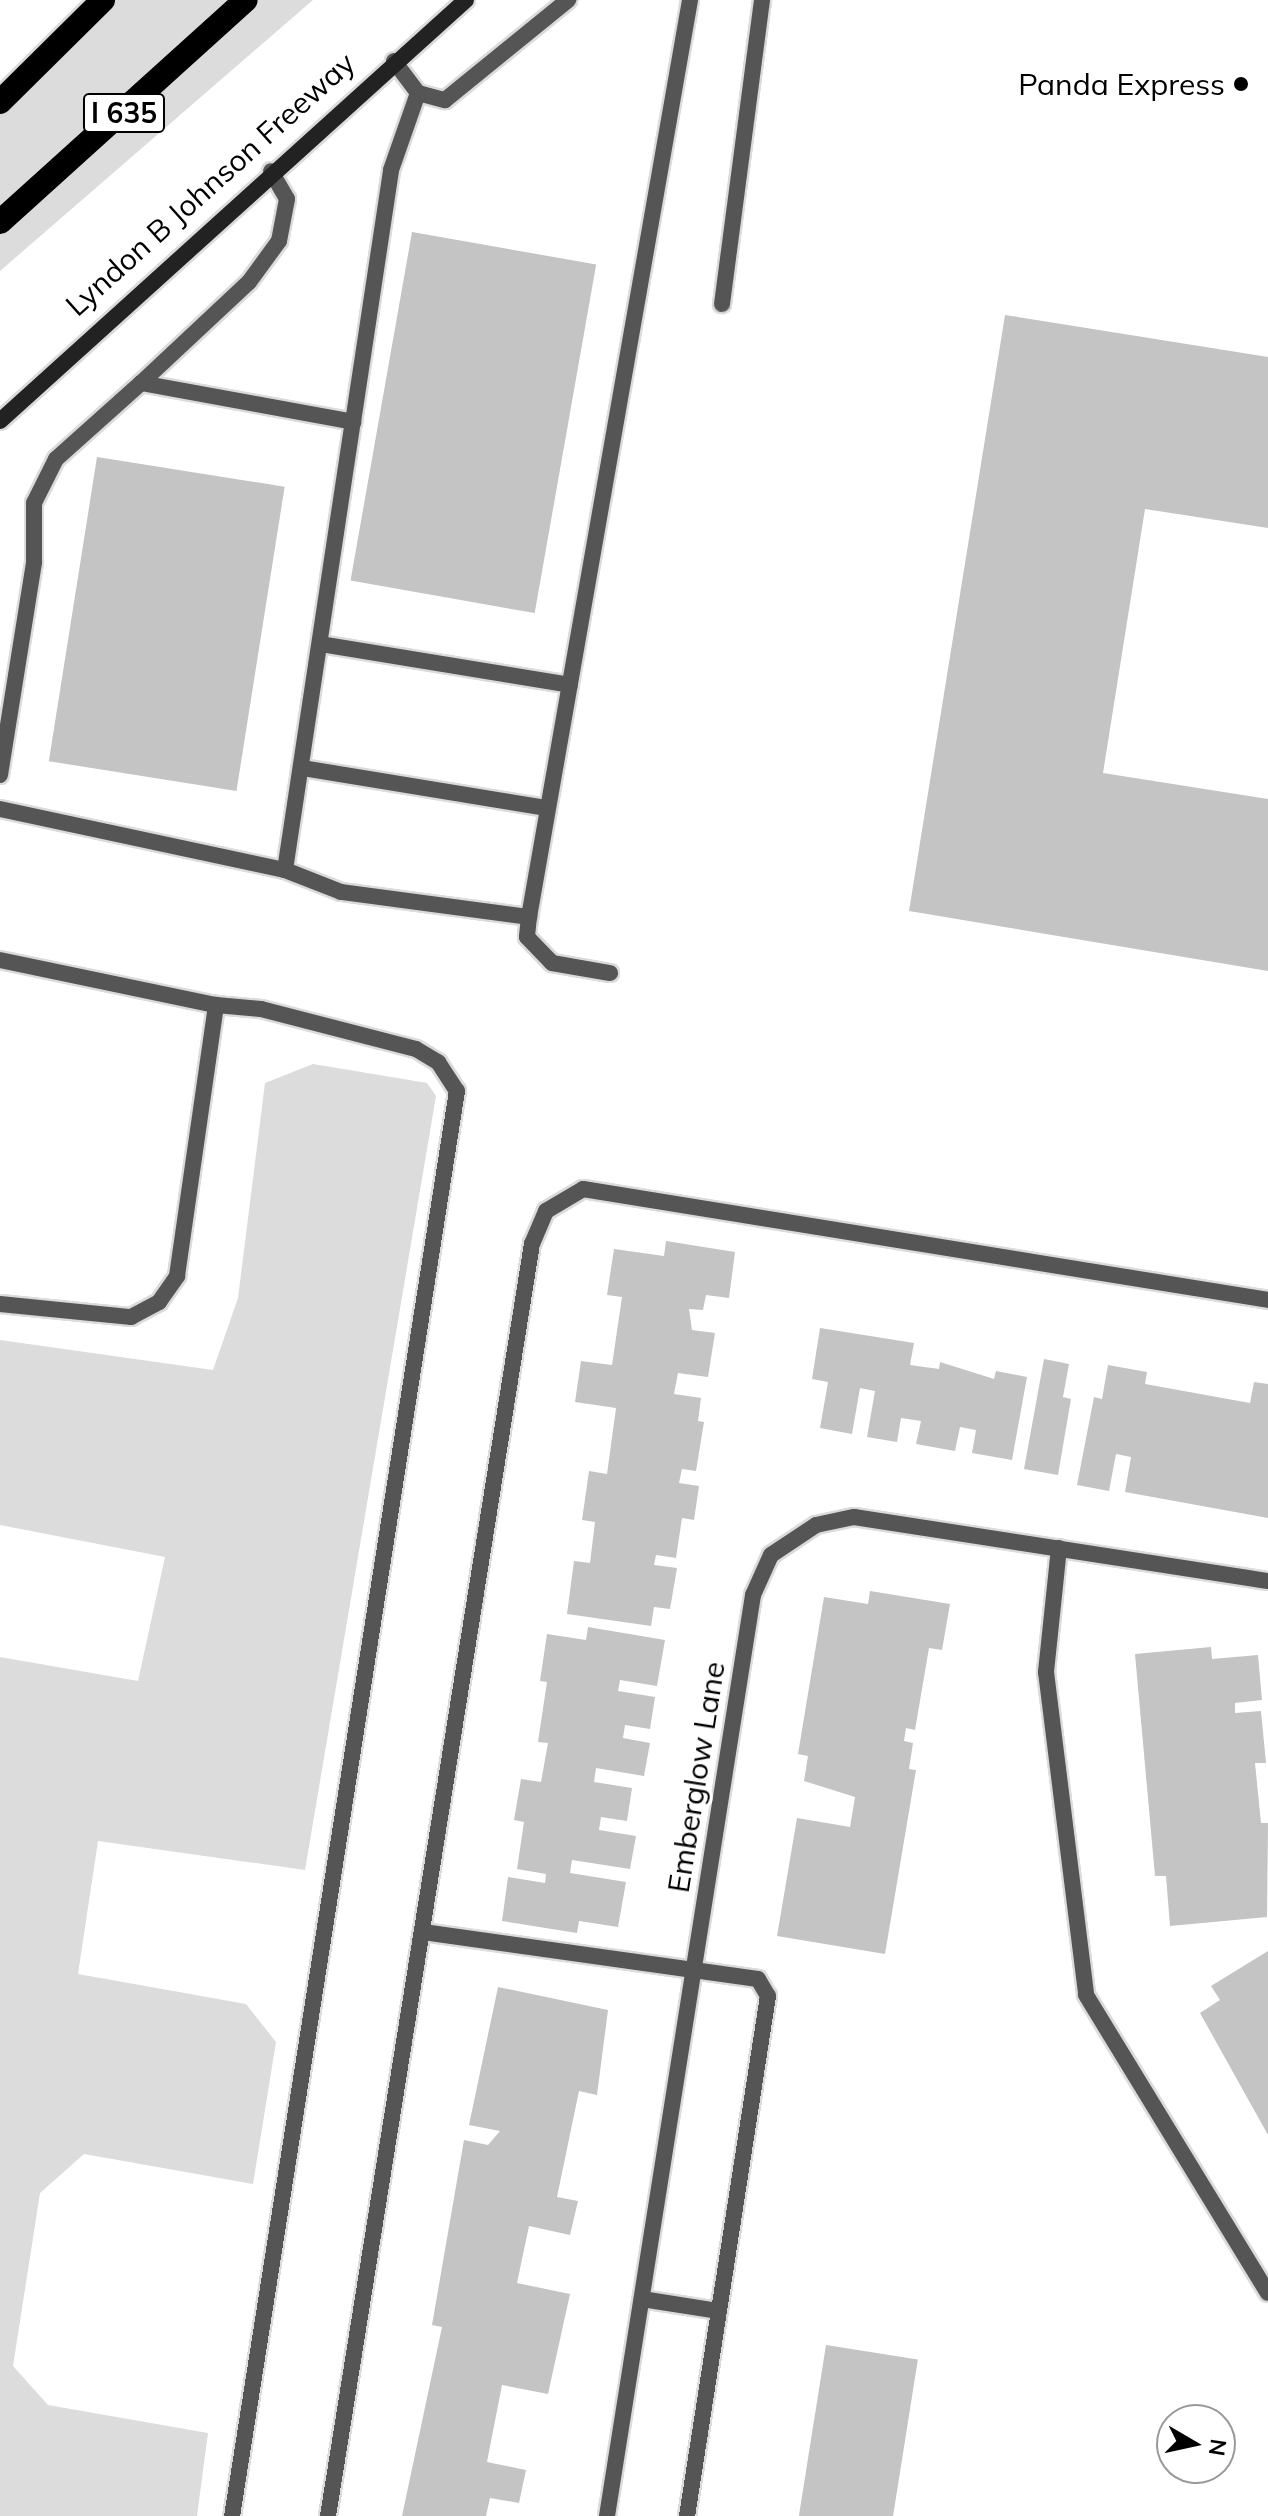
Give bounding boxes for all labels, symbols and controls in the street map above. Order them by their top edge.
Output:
street label: Lyndon B Johnson Freeway [58,45,362,323]
place label: Panda Express [1018,66,1225,102]
marker: Panda Express [1232,75,1250,93]
road number: I 635 [82,89,166,137]
street label: Emberglow Lane [660,1659,732,1895]
north arrow [1156,2404,1236,2484]
text: N [1203,2437,1233,2458]

